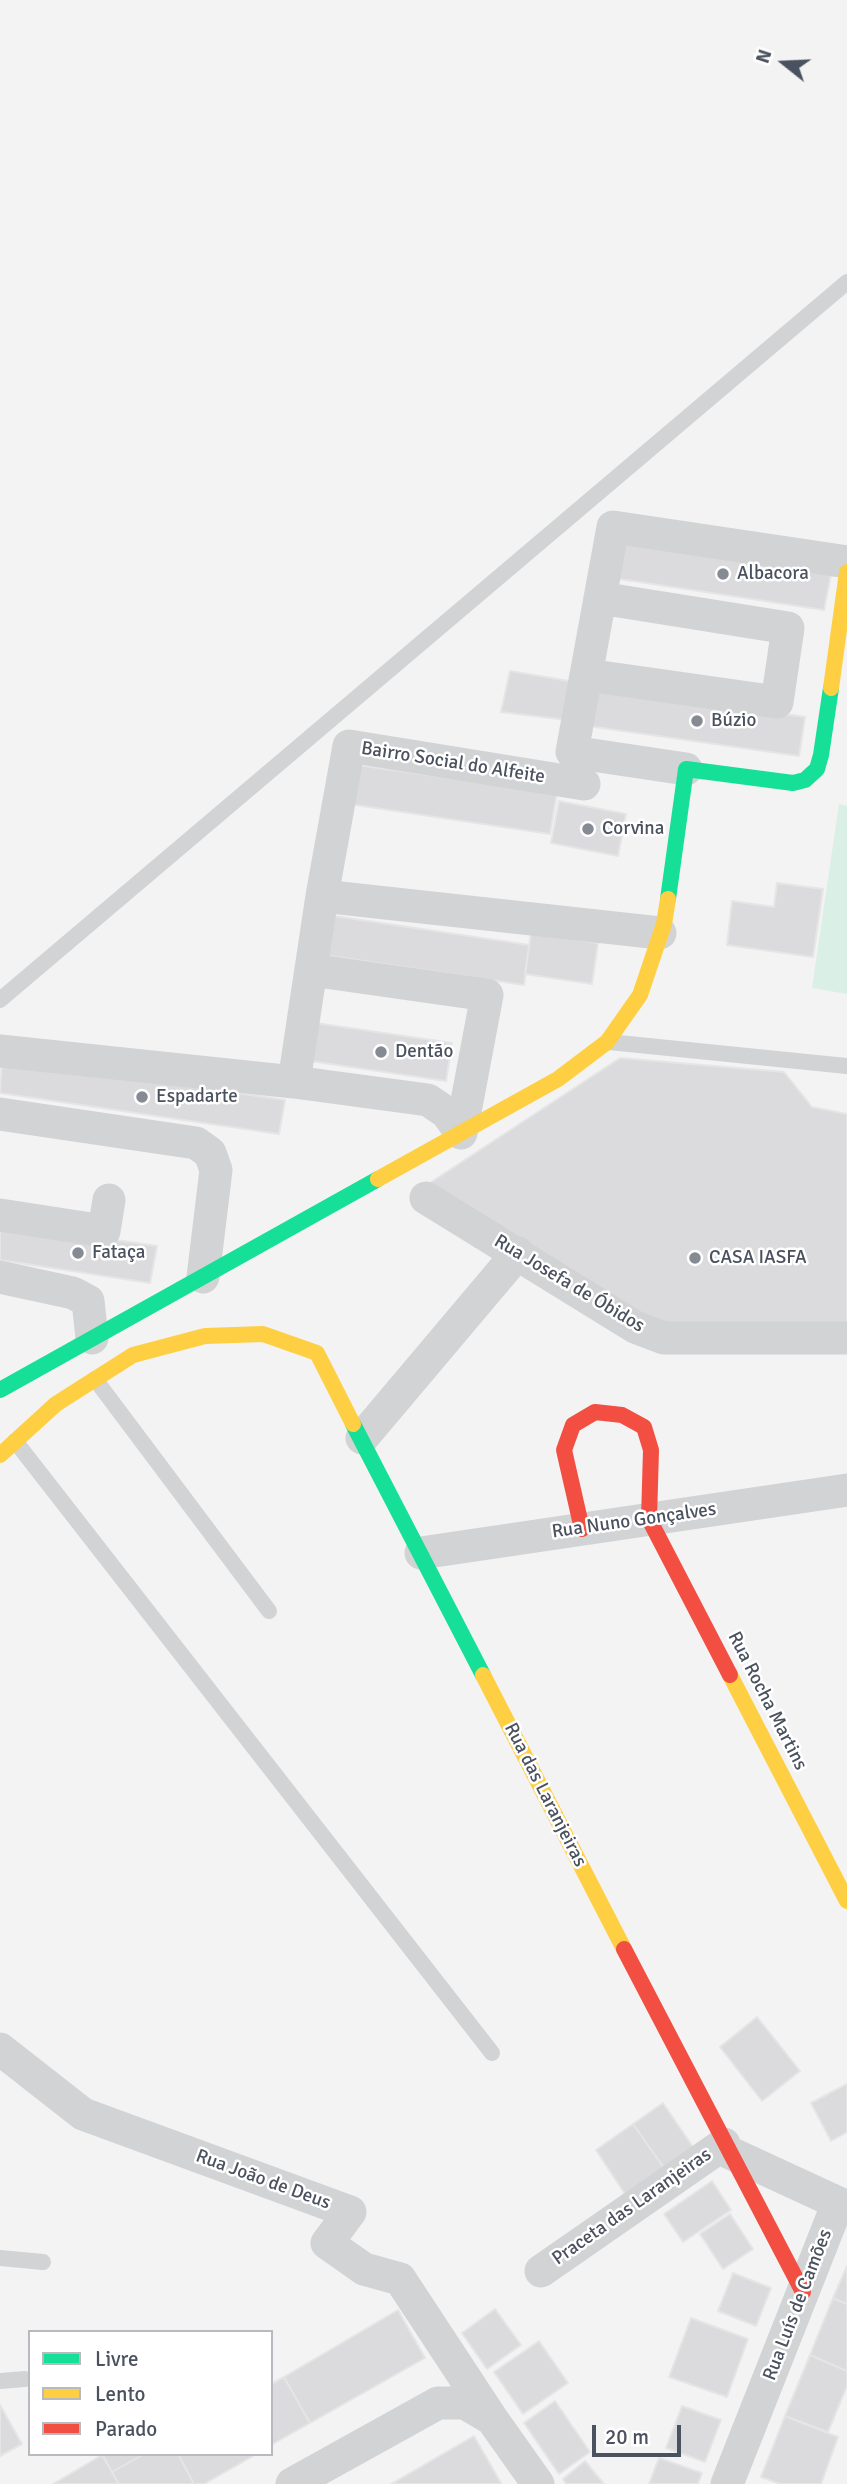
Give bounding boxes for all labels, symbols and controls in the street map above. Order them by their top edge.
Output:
north arrow [749,28,819,98]
text: N [751,47,777,67]
place label: Albacora [737,563,809,585]
marker: Albacora [715,566,731,582]
place label: Búzio [711,710,756,732]
marker: Búzio [689,713,705,729]
street label: Bairro Social do Alfeite [359,737,547,789]
place label: Corvina [602,818,664,840]
marker: Corvina [580,821,596,837]
place label: Dentão [395,1041,453,1063]
marker: Dentão [373,1044,389,1060]
place label: Espadarte [156,1086,238,1108]
marker: Espadarte [134,1089,150,1105]
street label: Rua Josefa de Óbidos [490,1230,648,1338]
place label: Fataça [92,1242,145,1264]
marker: Fataça [70,1245,86,1261]
place label: CASA IASFA [709,1247,807,1269]
marker: CASA IASFA [687,1250,703,1266]
street label: Rua Nuno Gonçalves [550,1498,718,1544]
street label: Rua Rocha Martins [722,1628,812,1774]
street label: Rua das Laranjeiras [499,1719,591,1871]
street label: Praceta das Laranjeiras [548,2143,716,2271]
street label: Rua João de Deus [193,2145,333,2215]
street label: Rua Luís de Camões [759,2226,837,2384]
legend [28,2330,273,2456]
text: Livre [95,2346,138,2372]
text: Lento [95,2381,145,2407]
scale bar [595,2410,684,2454]
text: Parado [95,2416,157,2442]
text: 20 m [605,2424,649,2450]

